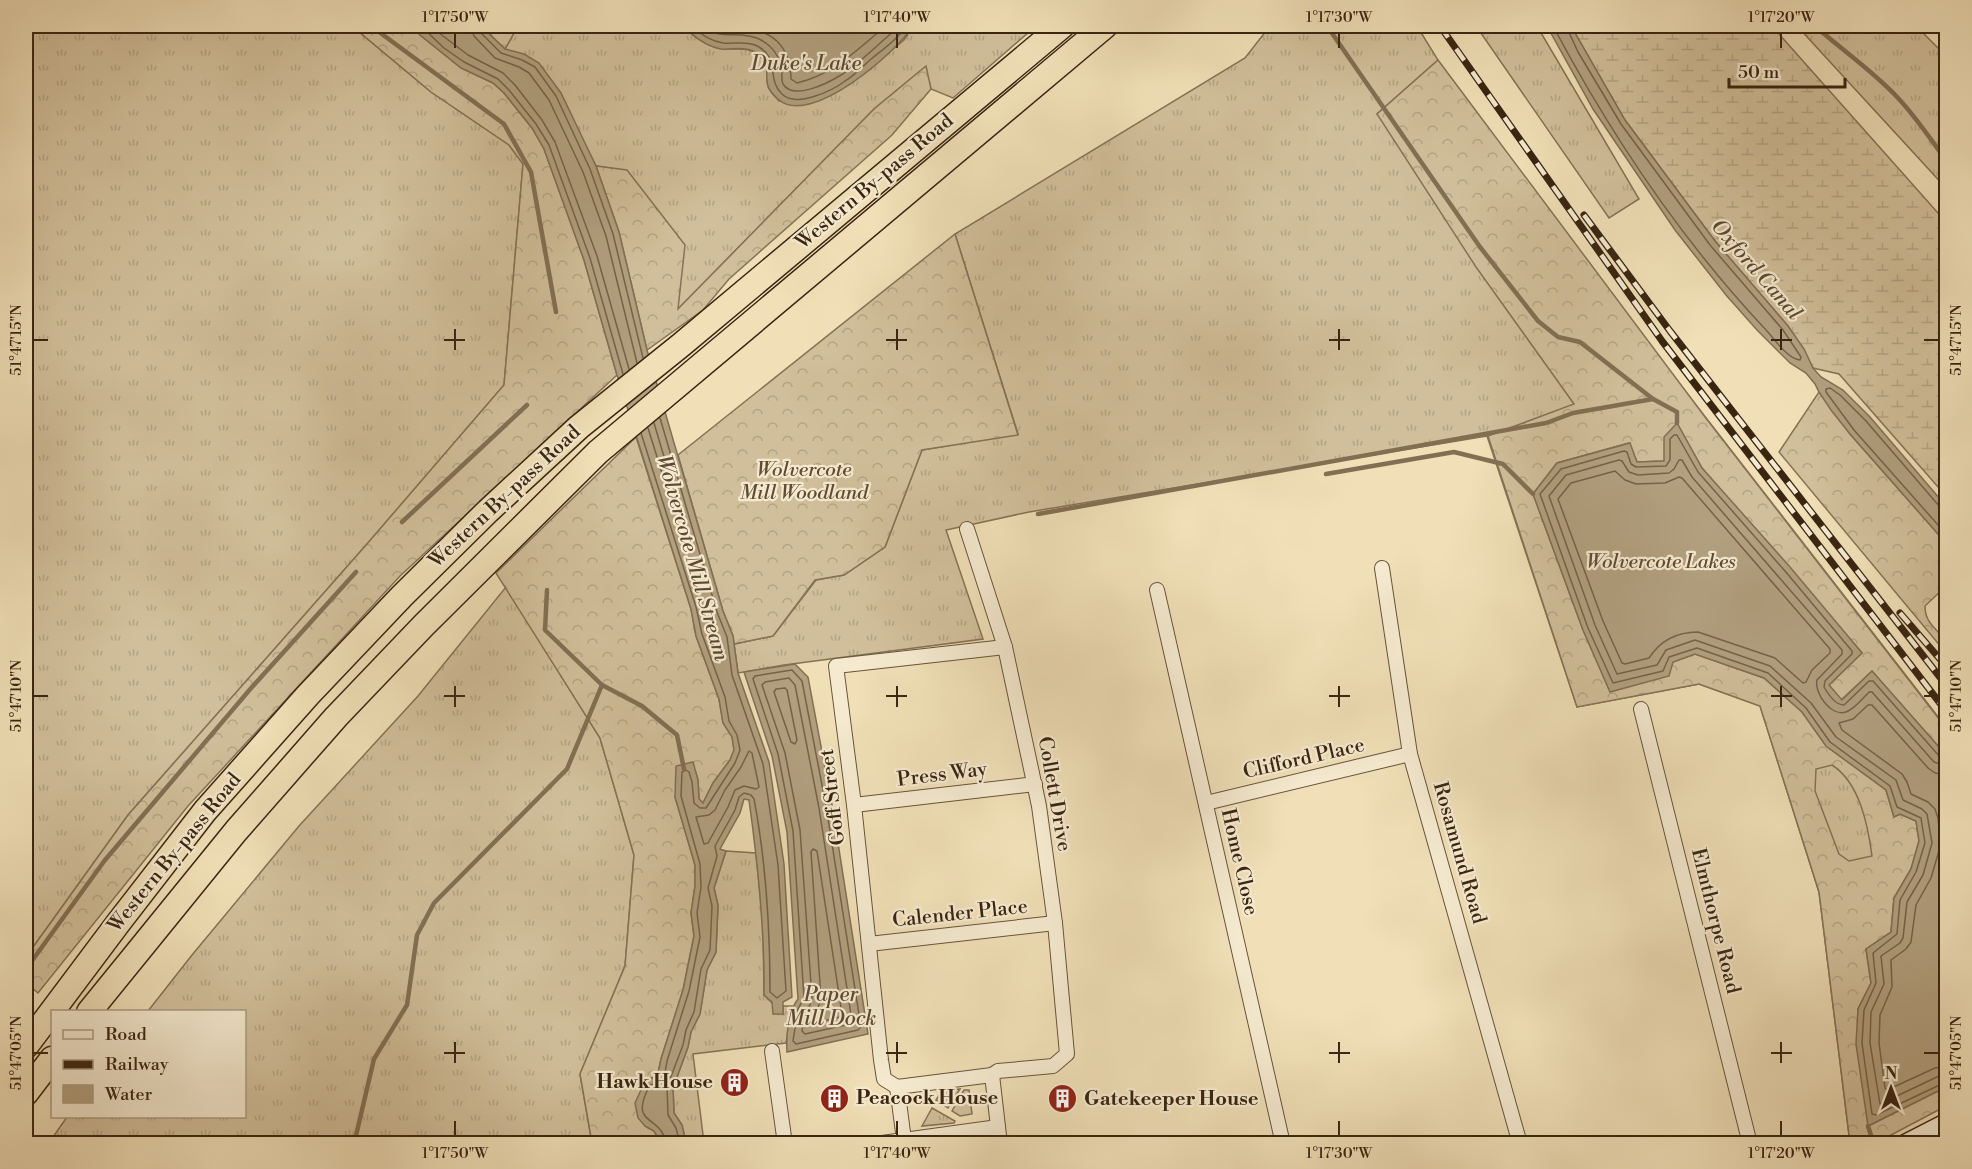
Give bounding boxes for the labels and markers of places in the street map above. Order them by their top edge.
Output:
building icon: Hawk House [718,1066,750,1098]
place label: Hawk House [596,1070,713,1095]
building icon: Peacock House [819,1082,851,1114]
building icon: Gatekeeper House [1047,1083,1079,1115]
place label: Peacock House [856,1086,998,1111]
place label: Gatekeeper House [1084,1087,1259,1112]

